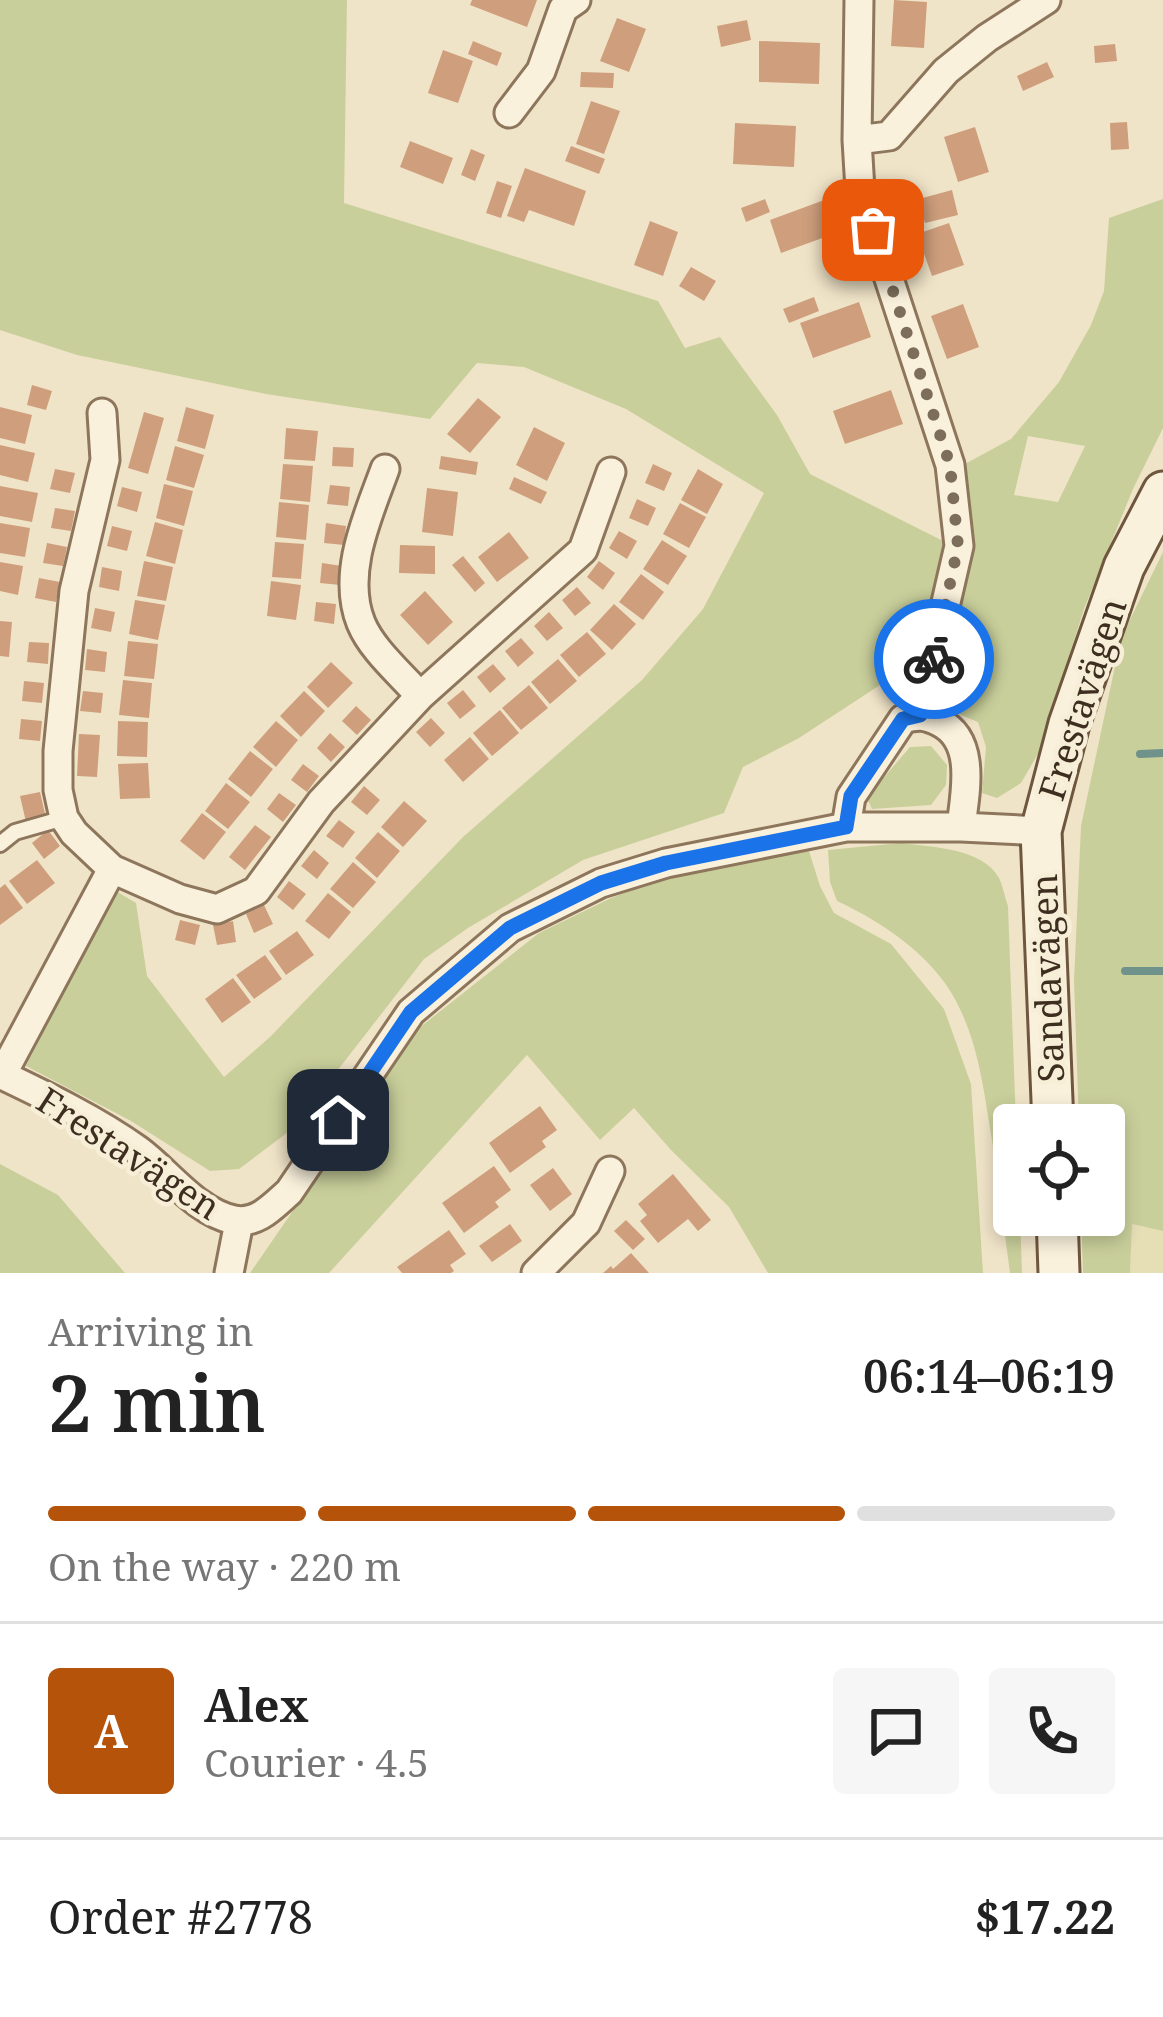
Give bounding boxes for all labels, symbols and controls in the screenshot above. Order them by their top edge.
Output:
pin [822,179,924,281]
icon: bag [840,197,906,263]
street label: Frestavägen [1026,592,1138,806]
courier [874,599,994,719]
icon: bike [901,626,967,692]
street label: Sandavägen [1019,873,1075,1083]
pin [287,1069,389,1171]
street label: Frestavägen [28,1075,230,1231]
icon: home [305,1087,371,1153]
map controls [993,1104,1125,1236]
button: locate [993,1104,1125,1236]
text: Arriving in [48,1304,254,1357]
text: 06:14–06:19 [863,1345,1115,1406]
text: 2 min [48,1349,266,1455]
text: On the way · 220 m [48,1539,401,1592]
button: chat [833,1668,959,1794]
button: phone [989,1668,1115,1794]
text: Alex [204,1674,309,1735]
text: A [94,1700,128,1761]
text: Courier · 4.5 [204,1735,429,1788]
text: Order #2778 [48,1886,313,1947]
text: $17.22 [975,1886,1115,1947]

